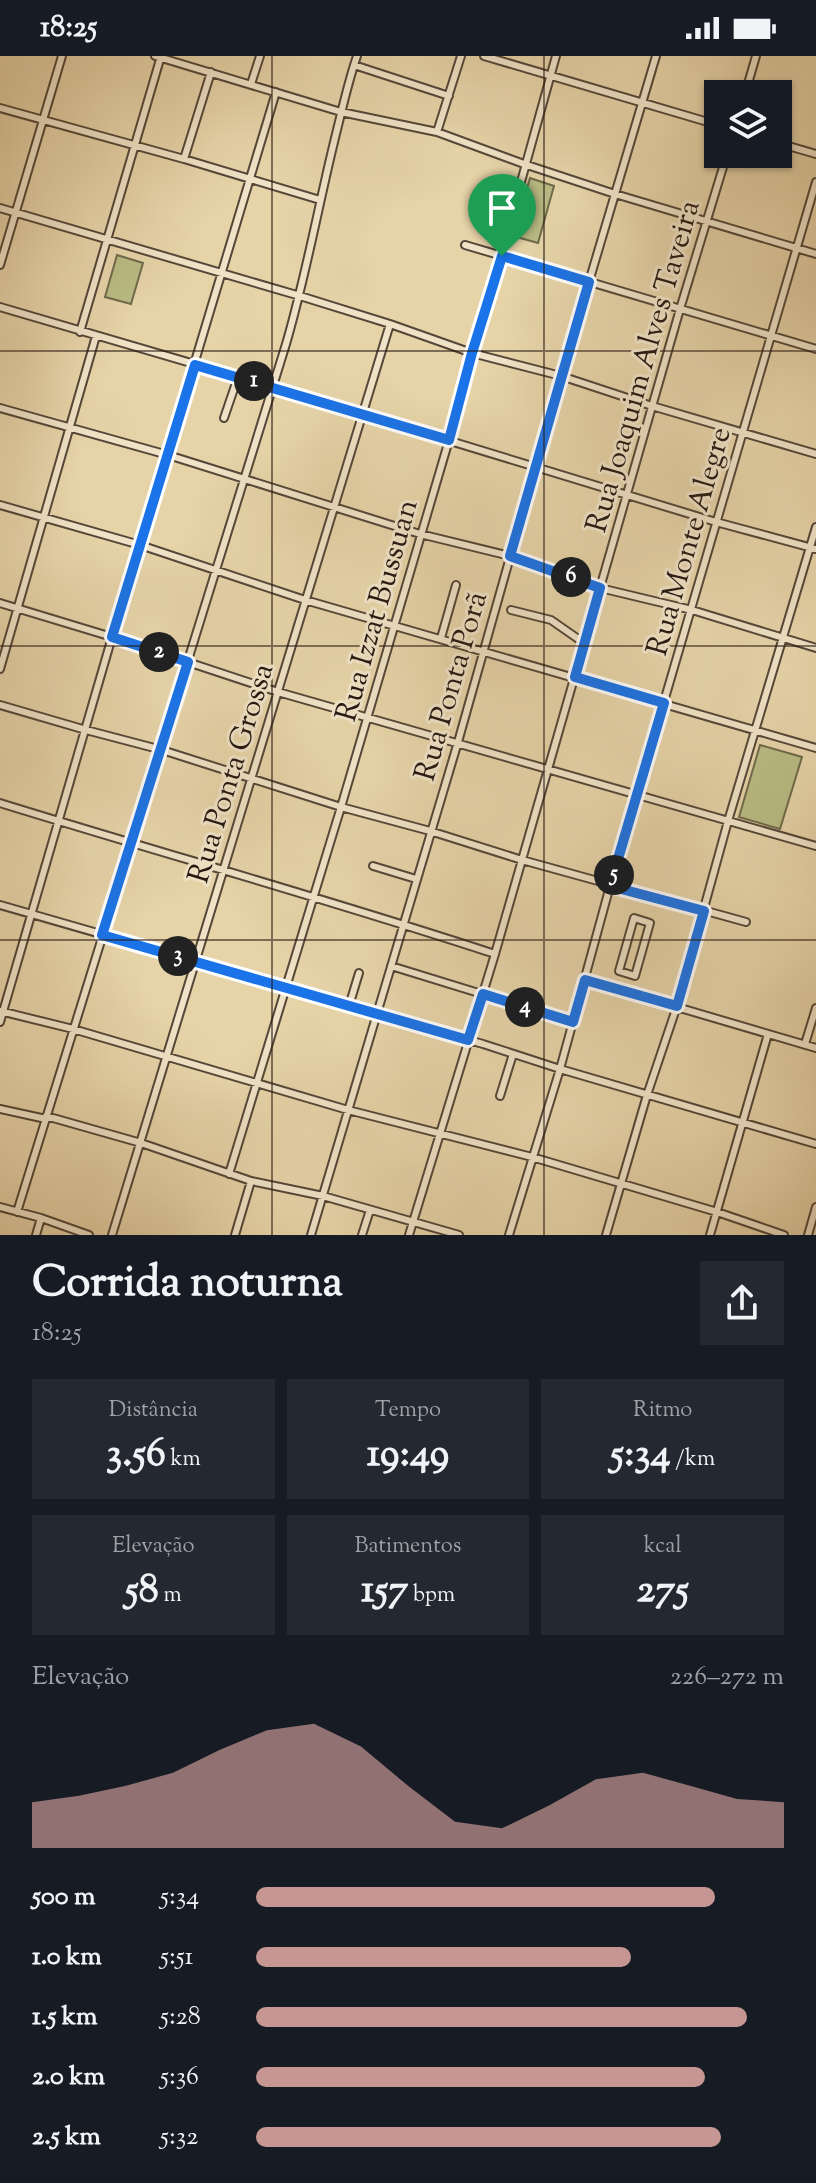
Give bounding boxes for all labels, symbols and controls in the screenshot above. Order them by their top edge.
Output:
text: 18:25 [40,7,97,50]
map controls [704,80,792,168]
button: layers [704,80,792,168]
pin [468,174,536,256]
icon: arrive [480,186,524,230]
street label: Rua Joaquim Alves Taveira [576,195,712,538]
pin: 1 [234,361,274,401]
text: 1 [250,365,258,397]
street label: Rua Monte Alegre [637,422,744,661]
street label: Rua Izzat Bussuan [326,494,431,727]
pin: 6 [551,557,591,597]
text: 6 [566,561,576,593]
street label: Rua Ponta Porã [405,587,500,786]
pin: 2 [139,632,179,672]
text: 2 [154,636,164,668]
street label: Rua Ponta Grossa [179,658,286,889]
pin: 5 [594,855,634,895]
text: 5 [610,859,618,891]
pin: 3 [158,936,198,976]
text: 3 [174,940,182,972]
pin: 4 [505,987,545,1027]
text: 4 [519,991,531,1023]
text: Corrida noturna [32,1253,343,1316]
button: share [700,1261,784,1345]
text: 18:25 [32,1315,82,1352]
text: Distância [109,1395,198,1427]
text: Tempo [375,1395,441,1427]
text: Ritmo [633,1395,692,1427]
text: 3.56 [106,1427,166,1484]
text: 19:49 [367,1427,449,1484]
text: 5:34 [610,1427,671,1484]
text: km [166,1444,201,1476]
text: /km [671,1444,715,1476]
text: Elevação [112,1531,194,1563]
text: Batimentos [355,1531,461,1563]
text: kcal [644,1531,682,1563]
text: 58 [125,1563,159,1620]
text: 157 [361,1563,408,1620]
text: 275 [636,1563,689,1620]
text: m [159,1580,182,1612]
text: bpm [408,1580,455,1612]
text: Elevação [32,1659,129,1696]
text: 226–272 m [670,1659,784,1696]
text: 500 m [32,1879,95,1916]
text: 5:34 [160,1879,199,1916]
text: 1.0 km [32,1939,102,1976]
text: 5:51 [160,1939,193,1976]
text: 1.5 km [32,1999,98,2036]
text: 5:28 [160,1999,201,2036]
text: 2.0 km [32,2059,105,2096]
text: 5:36 [160,2059,199,2096]
text: 2.5 km [32,2119,101,2156]
text: 5:32 [160,2119,198,2156]

